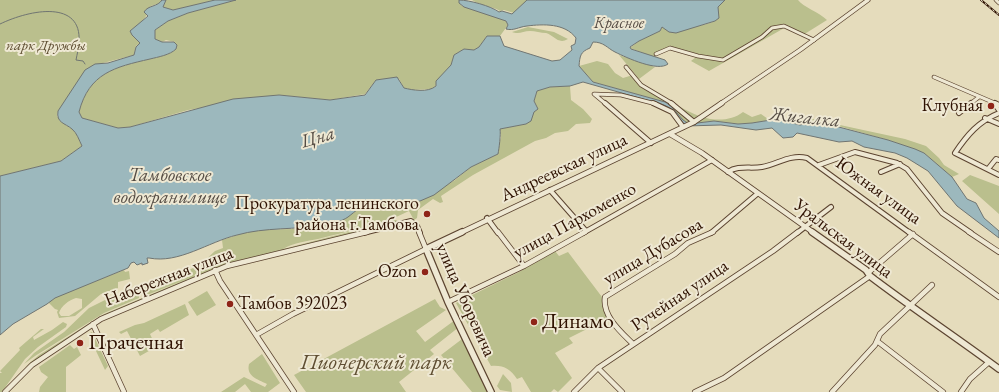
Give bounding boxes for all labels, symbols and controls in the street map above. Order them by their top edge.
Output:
water label: Красное [594,14,644,34]
park label: парк Дружбы [6,37,86,55]
place label: Клубная [921,95,983,117]
marker: Клубная [986,101,996,111]
water label: Жигалка [769,103,841,133]
water label: Цна [298,122,338,154]
street label: Андреевская улица [497,129,631,207]
street label: Южная улица [831,152,925,230]
water label: Тамбовское водохранилище [113,165,227,209]
street label: улица Пархоменко [510,178,640,264]
place label: Прокуратура ленинского района г.Тамбова [235,193,419,236]
street label: Уральская улица [789,195,897,283]
marker: Прокуратура ленинского района г.Тамбова [422,209,432,219]
street label: улица Дубасова [599,214,707,290]
street label: улица Уборевича [430,240,500,360]
street label: Набережная улица [102,243,236,311]
street label: Ручейная улица [627,256,733,336]
place label: Ozon [378,261,417,283]
marker: Ozon [420,267,430,277]
place label: Тамбов 392023 [238,293,347,315]
marker: Тамбов 392023 [225,299,235,309]
place label: Динамо [542,309,614,335]
marker: Динамо [529,317,539,327]
place label: Прачечная [88,330,184,356]
marker: Прачечная [75,338,85,348]
park label: Пионерский парк [300,350,452,376]

